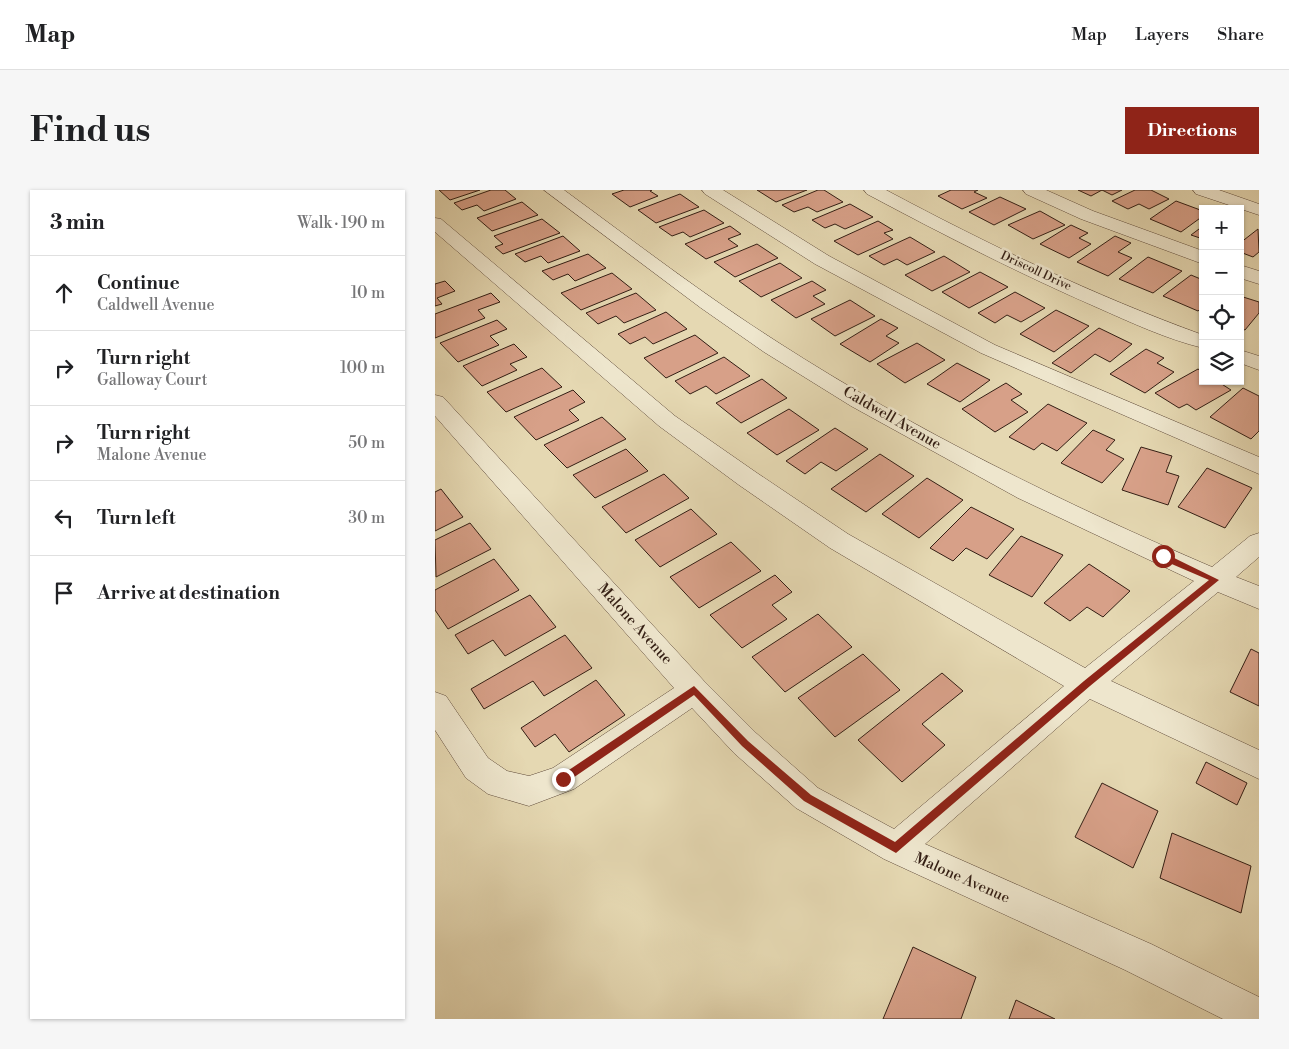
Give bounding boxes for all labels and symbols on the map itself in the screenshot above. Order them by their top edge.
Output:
street label: Driscoll Drive [998,248,1074,294]
street label: Caldwell Avenue [840,382,944,454]
route start [1152,545,1175,568]
street label: Malone Avenue [594,579,676,669]
route end [552,768,575,791]
street label: Malone Avenue [911,848,1013,908]

